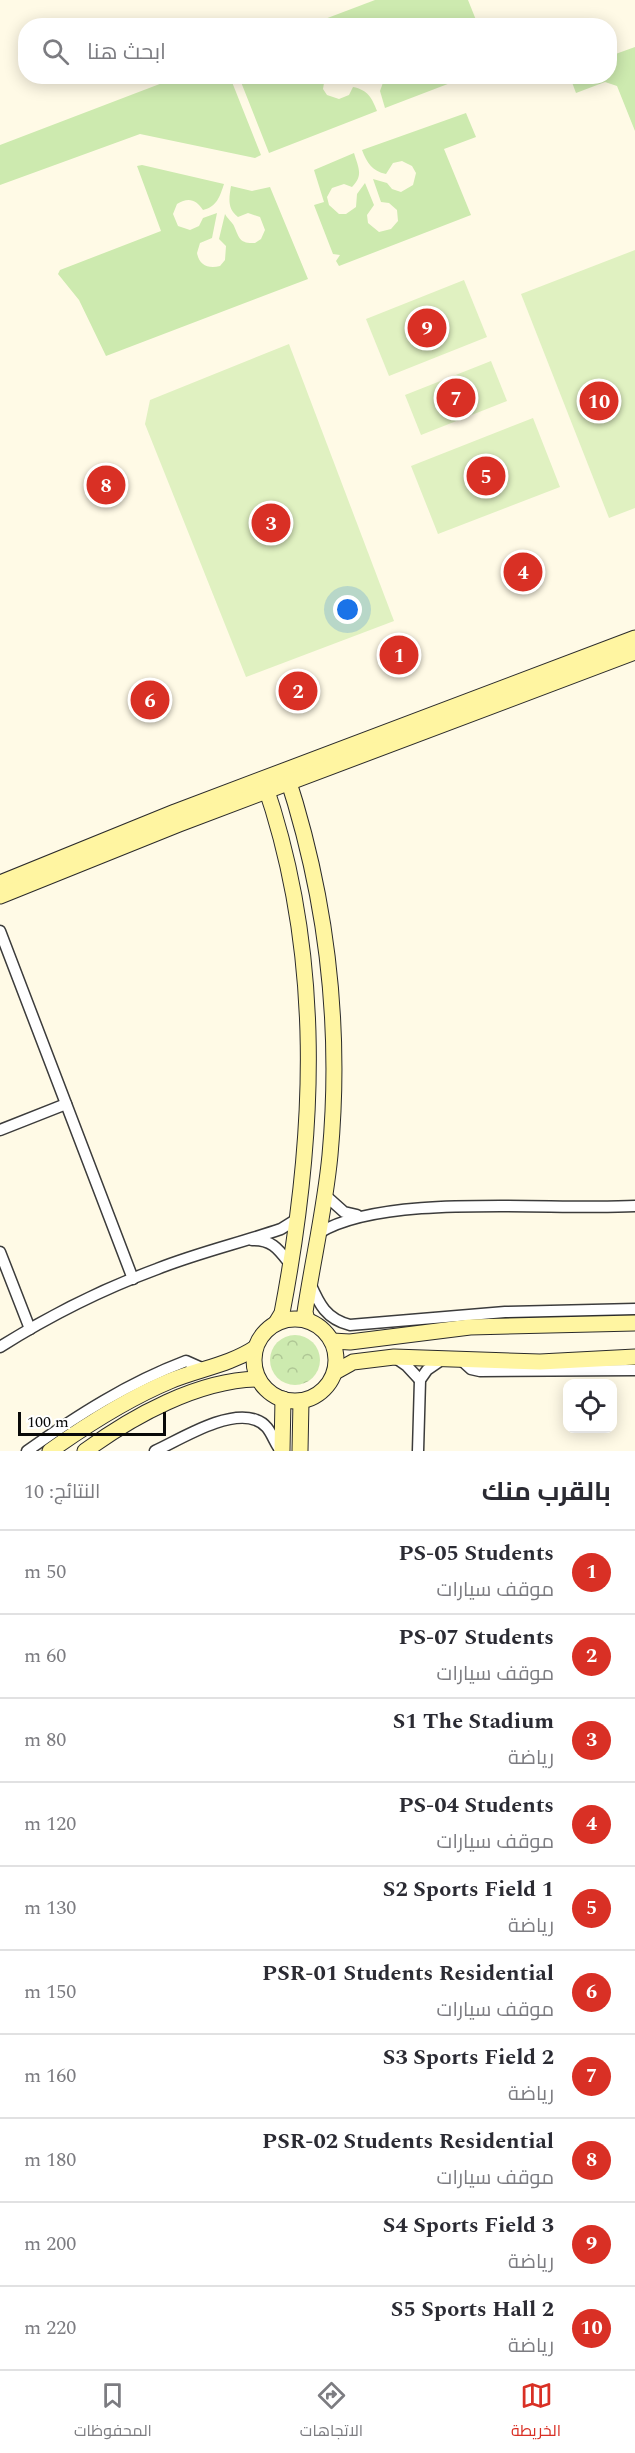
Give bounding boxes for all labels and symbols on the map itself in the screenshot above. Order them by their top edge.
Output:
pin: 9 [408,306,446,350]
pin: 7 [436,376,476,420]
pin: 10 [580,378,618,424]
pin: 5 [466,454,506,498]
pin: 8 [86,462,126,508]
pin: 3 [252,500,290,546]
pin: 4 [504,550,542,594]
your location [333,595,362,624]
pin: 1 [380,632,418,678]
pin: 2 [278,668,318,714]
pin: 6 [130,678,170,722]
scale bar [18,1409,166,1436]

